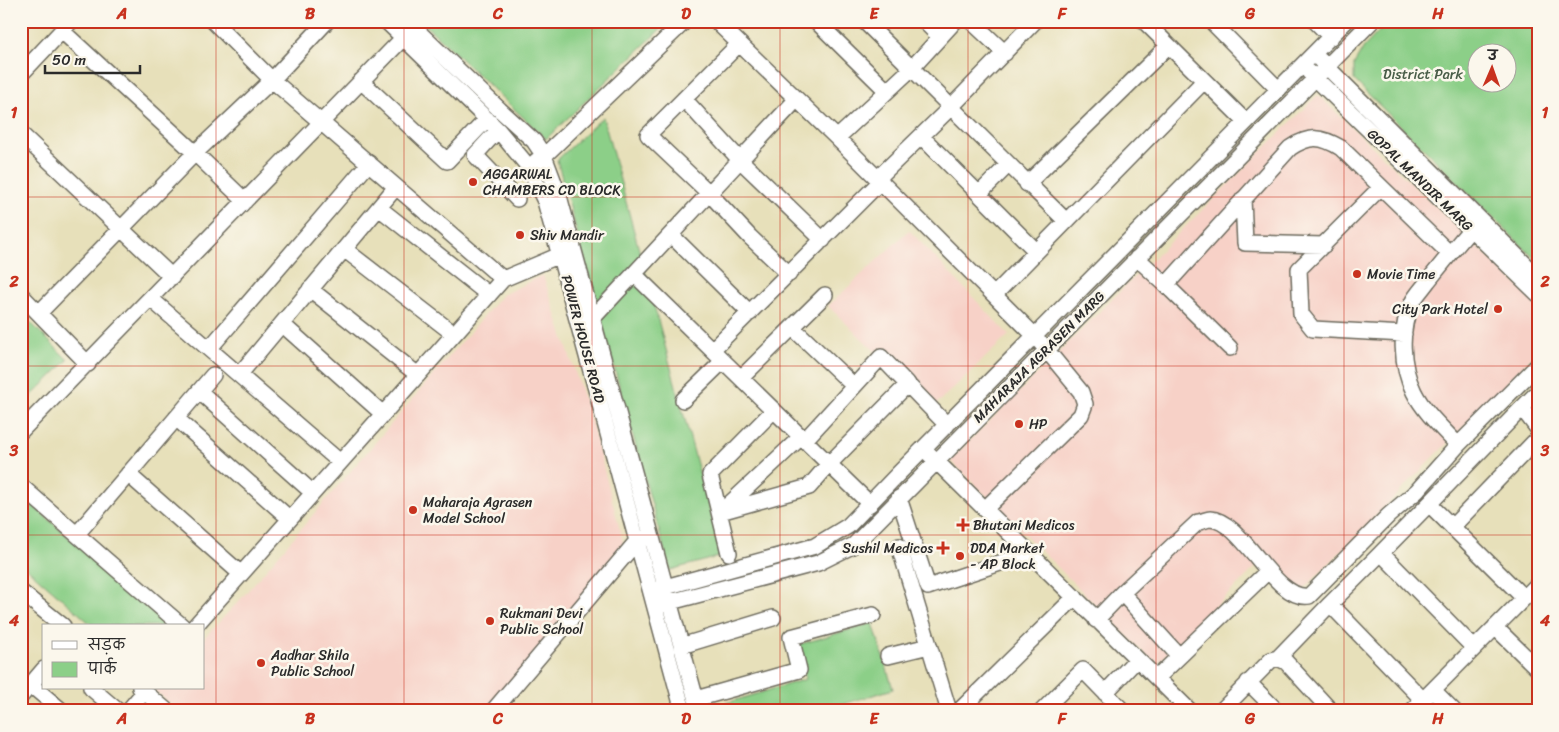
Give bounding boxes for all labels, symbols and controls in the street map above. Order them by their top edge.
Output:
text: A [116,0,127,28]
text: B [305,0,316,28]
text: C [492,0,504,28]
text: D [681,0,691,28]
text: E [870,0,880,28]
text: F [1057,0,1068,28]
text: G [1244,0,1256,28]
text: H [1431,0,1444,28]
scale bar [45,42,140,74]
north arrow [1466,42,1516,92]
text: उ [1485,43,1499,68]
text: 50 m [52,47,87,73]
park label: District Park [1383,62,1463,87]
text: 1 [11,98,18,127]
text: 1 [1542,98,1549,127]
street label: GOPAL MANDIR MARG [1361,122,1479,238]
place label: AGGARWAL CHAMBERS CD BLOCK [482,162,621,203]
marker: AGGARWAL CHAMBERS CD BLOCK [467,176,479,188]
place label: Shiv Mandir [530,223,605,248]
marker: Shiv Mandir [514,229,526,241]
place label: Movie Time [1367,262,1436,287]
text: 2 [8,267,19,296]
text: 2 [1539,267,1550,296]
marker: Movie Time [1351,268,1363,280]
street label: POWER HOUSE ROAD [554,272,612,406]
street label: MAHARAJA AGRASEN MARG [967,285,1111,429]
place label: City Park Hotel [1392,297,1489,322]
marker: City Park Hotel [1492,303,1504,315]
place label: HP [1029,412,1048,437]
marker: HP [1013,418,1025,430]
text: 3 [9,436,19,465]
text: 3 [1540,436,1550,465]
place label: Maharaja Agrasen Model School [423,490,533,531]
marker: Maharaja Agrasen Model School [407,504,419,516]
place label: Bhutani Medicos [973,513,1075,538]
marker: Bhutani Medicos [957,519,969,531]
place label: Sushil Medicos [842,536,933,561]
place label: DDA Market - AP Block [970,536,1045,577]
marker: Sushil Medicos [937,542,949,554]
marker: DDA Market - AP Block [954,550,966,562]
place label: Rukmani Devi Public School [500,601,584,642]
text: 4 [8,606,19,635]
text: 4 [1539,606,1550,635]
marker: Rukmani Devi Public School [484,615,496,627]
legend [42,624,205,690]
text: सड़क [87,632,126,658]
place label: Aadhar Shila Public School [270,643,355,684]
text: पार्क [87,656,118,682]
marker: Aadhar Shila Public School [255,657,267,669]
text: A [116,704,127,732]
text: B [305,704,316,732]
text: C [492,704,504,732]
text: D [681,704,691,732]
text: E [870,704,880,732]
text: F [1057,704,1068,732]
text: G [1244,704,1256,732]
text: H [1431,704,1444,732]

